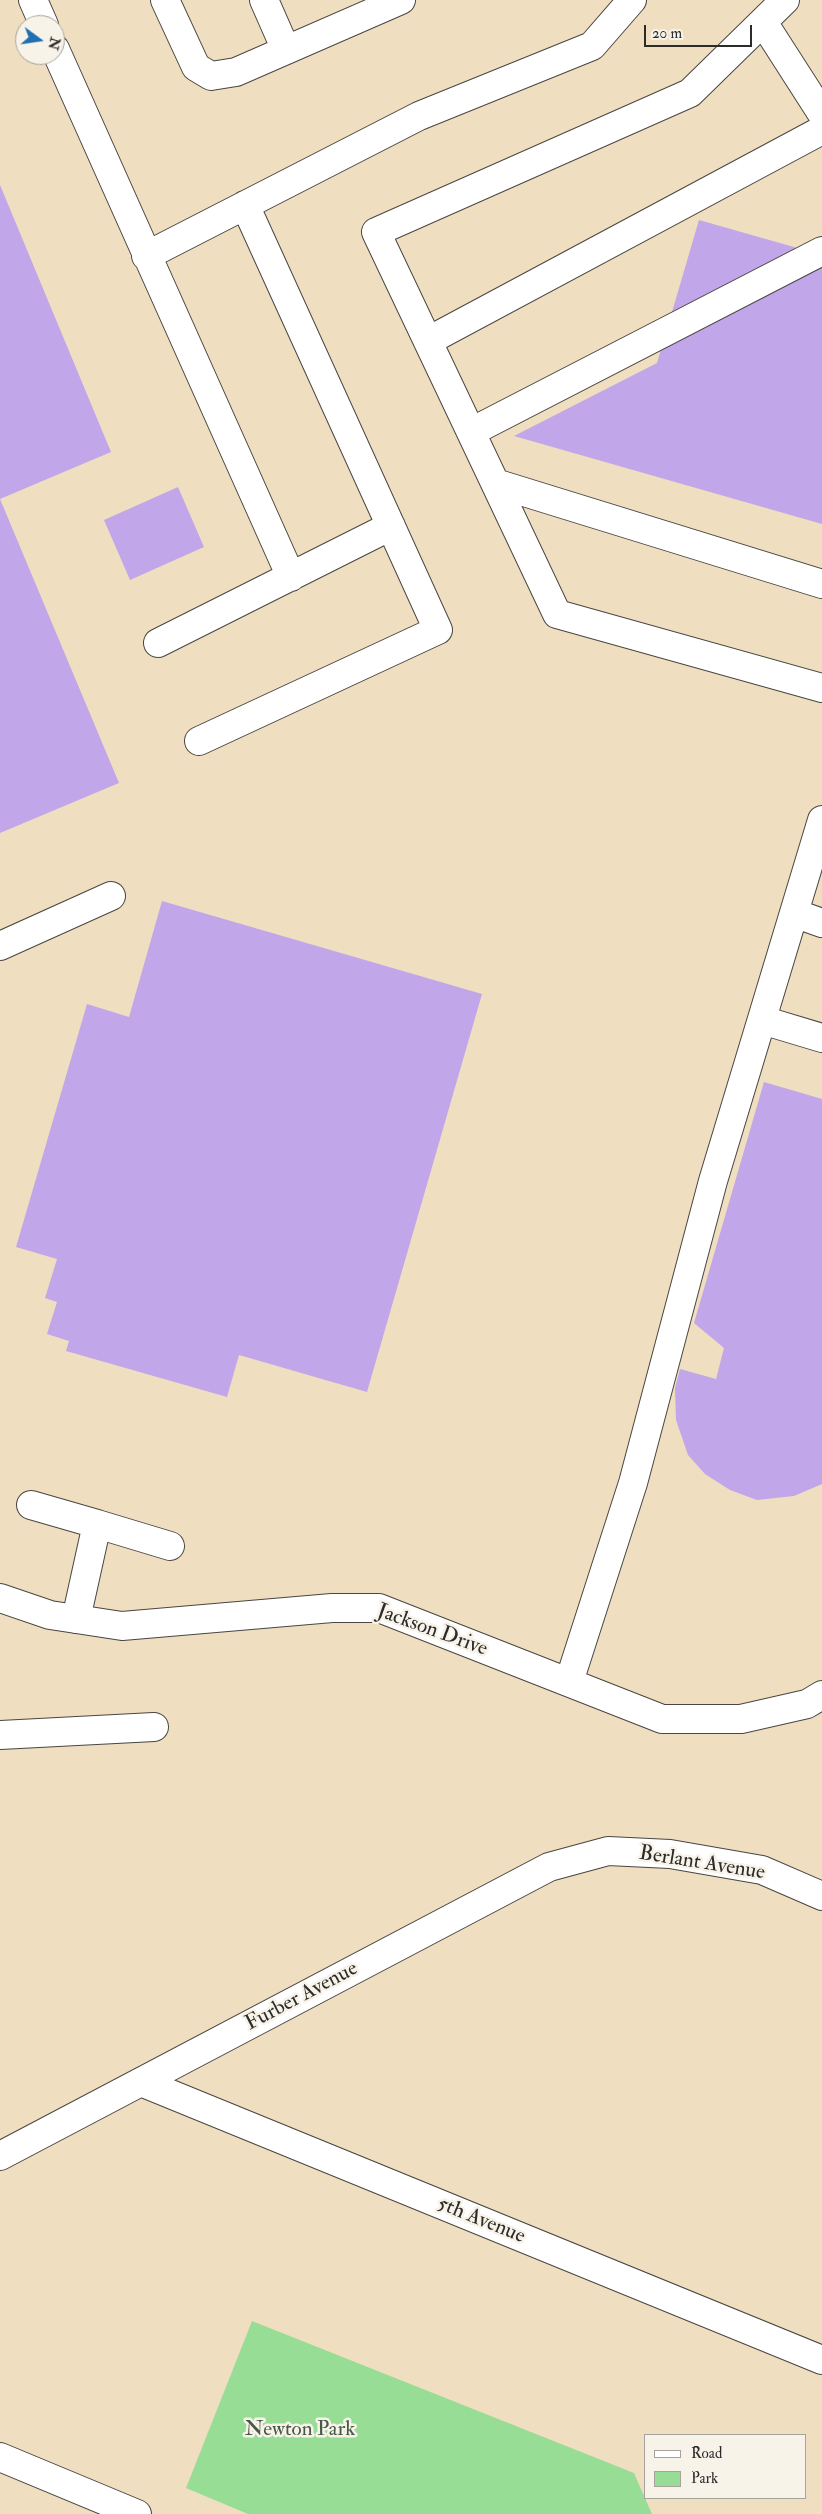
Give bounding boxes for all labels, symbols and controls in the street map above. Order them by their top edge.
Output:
north arrow [15,15,65,65]
scale bar [647,15,754,47]
text: 20 m [652,24,682,43]
text: N [44,35,64,52]
street label: Jackson Drive [373,1599,491,1663]
street label: Berlant Avenue [637,1842,767,1886]
street label: Furber Avenue [242,1957,362,2037]
street label: 5th Avenue [434,2192,528,2250]
park label: Newton Park [245,2417,355,2443]
legend [644,2434,807,2499]
text: Road [691,2444,722,2463]
text: Park [691,2469,718,2488]

